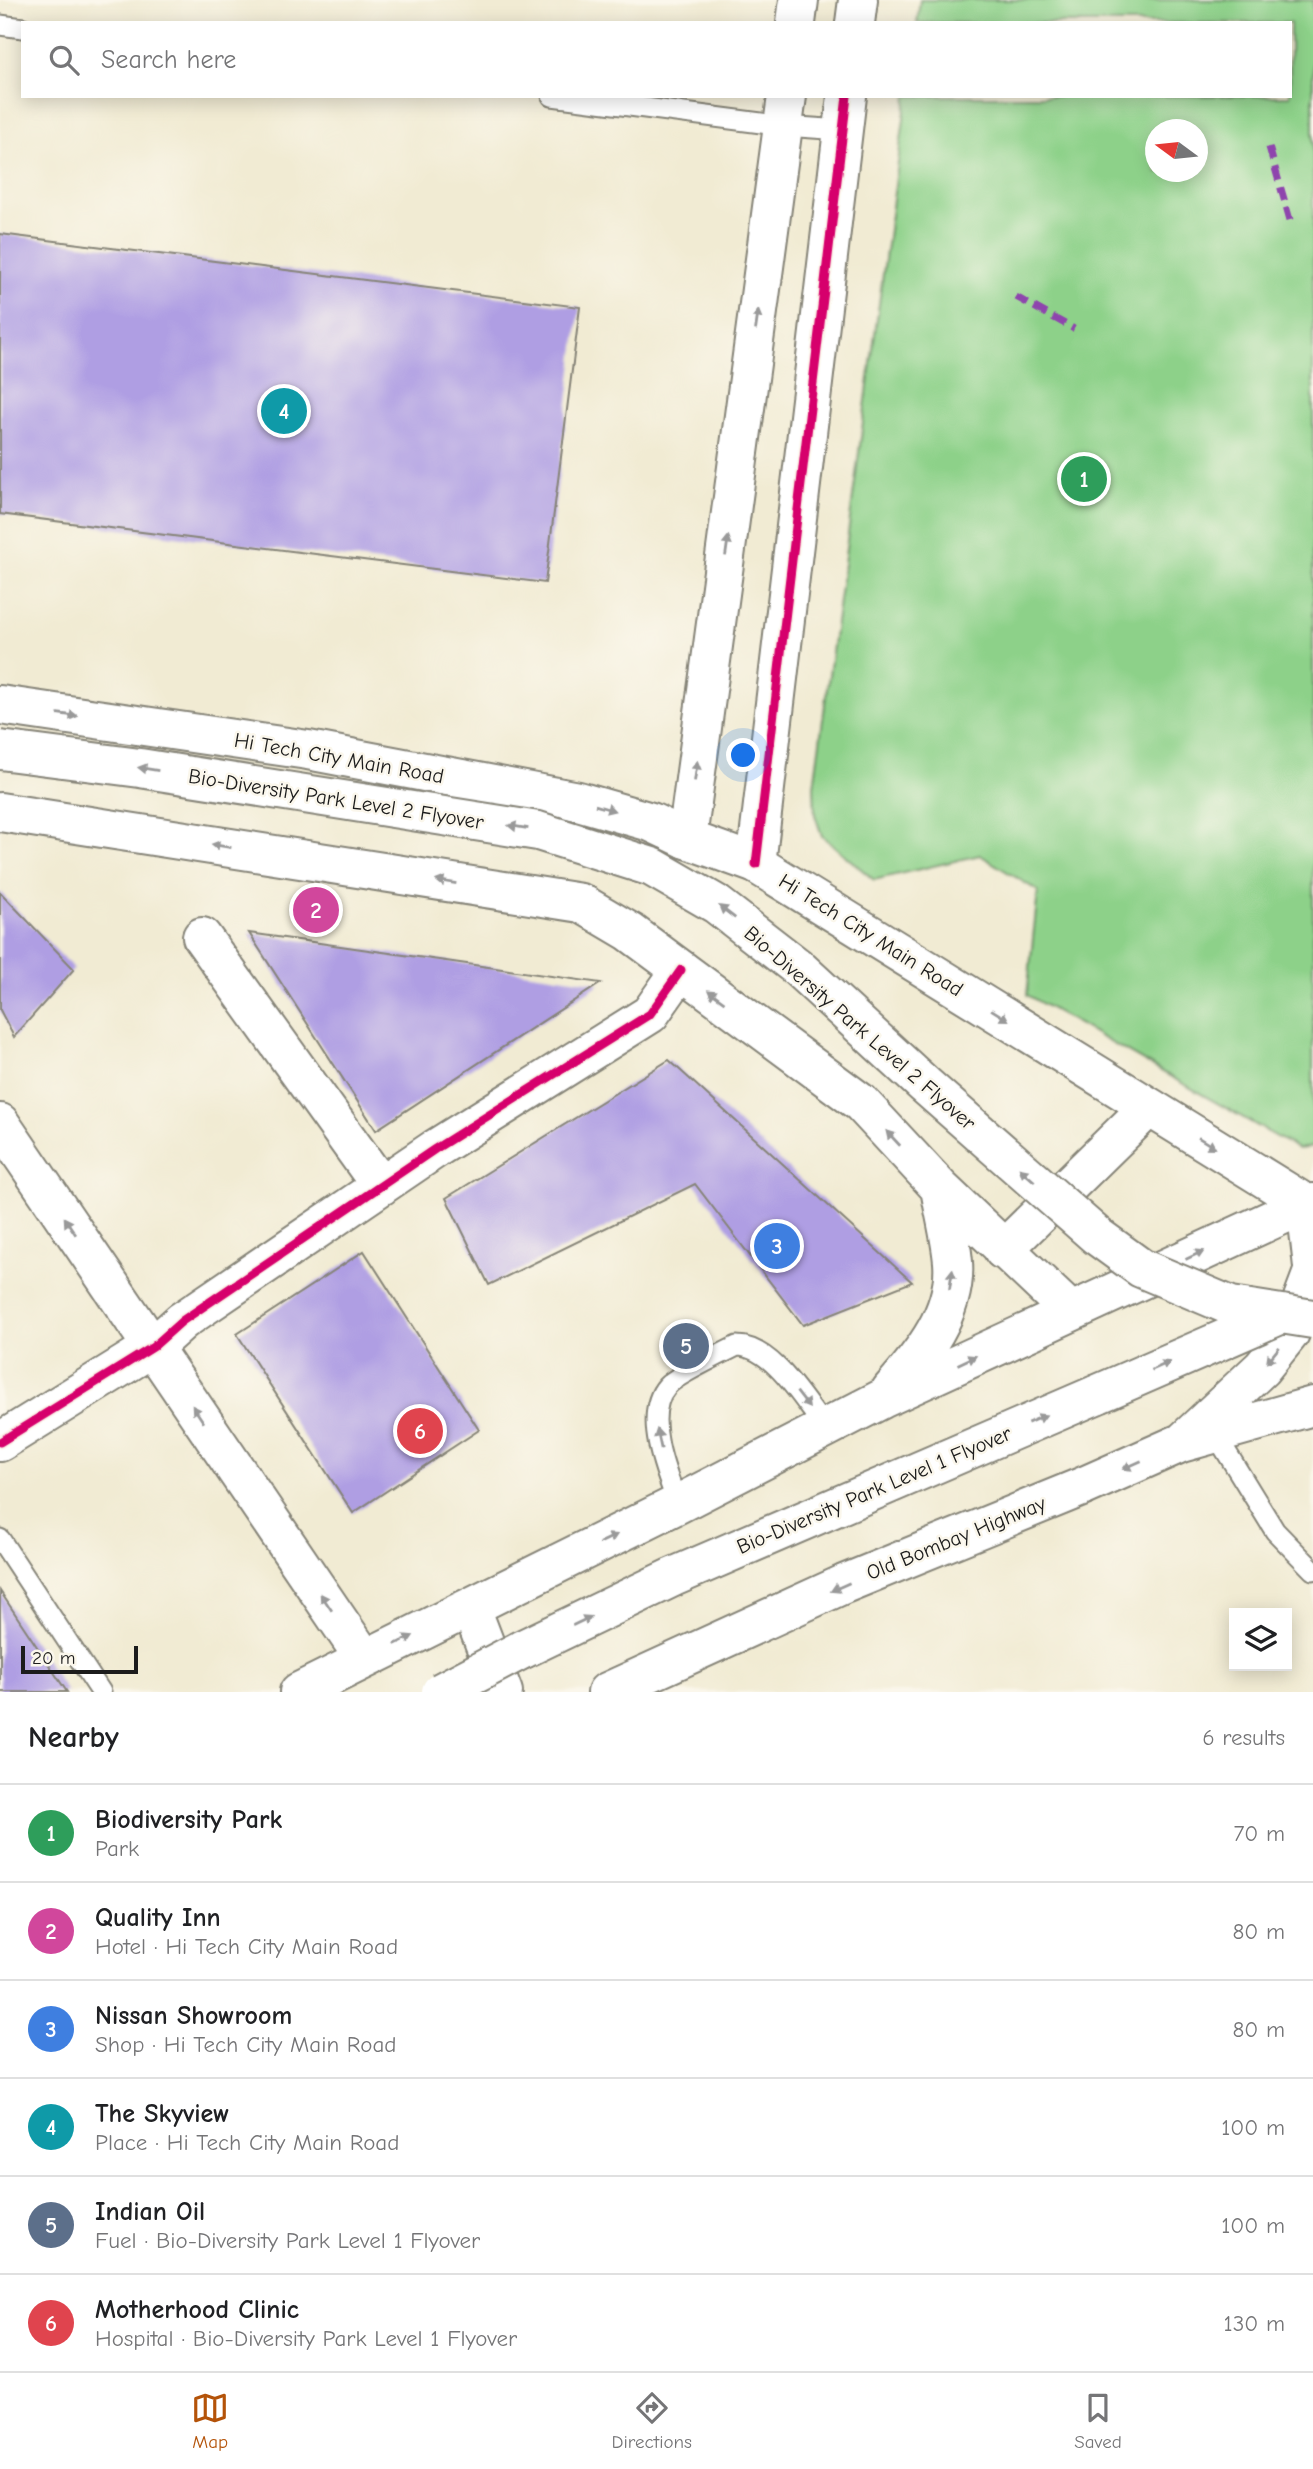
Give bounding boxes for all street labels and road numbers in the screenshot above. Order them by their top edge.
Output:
street label: Hi Tech City Main Road [232,728,446,788]
street label: Bio-Diversity Park Level 2 Flyover [187,764,486,834]
street label: Hi Tech City Main Road [775,869,967,1001]
street label: Bio-Diversity Park Level 2 Flyover [739,921,981,1135]
street label: Bio-Diversity Park Level 1 Flyover [733,1421,1016,1559]
street label: Old Bombay Highway [863,1491,1050,1585]

